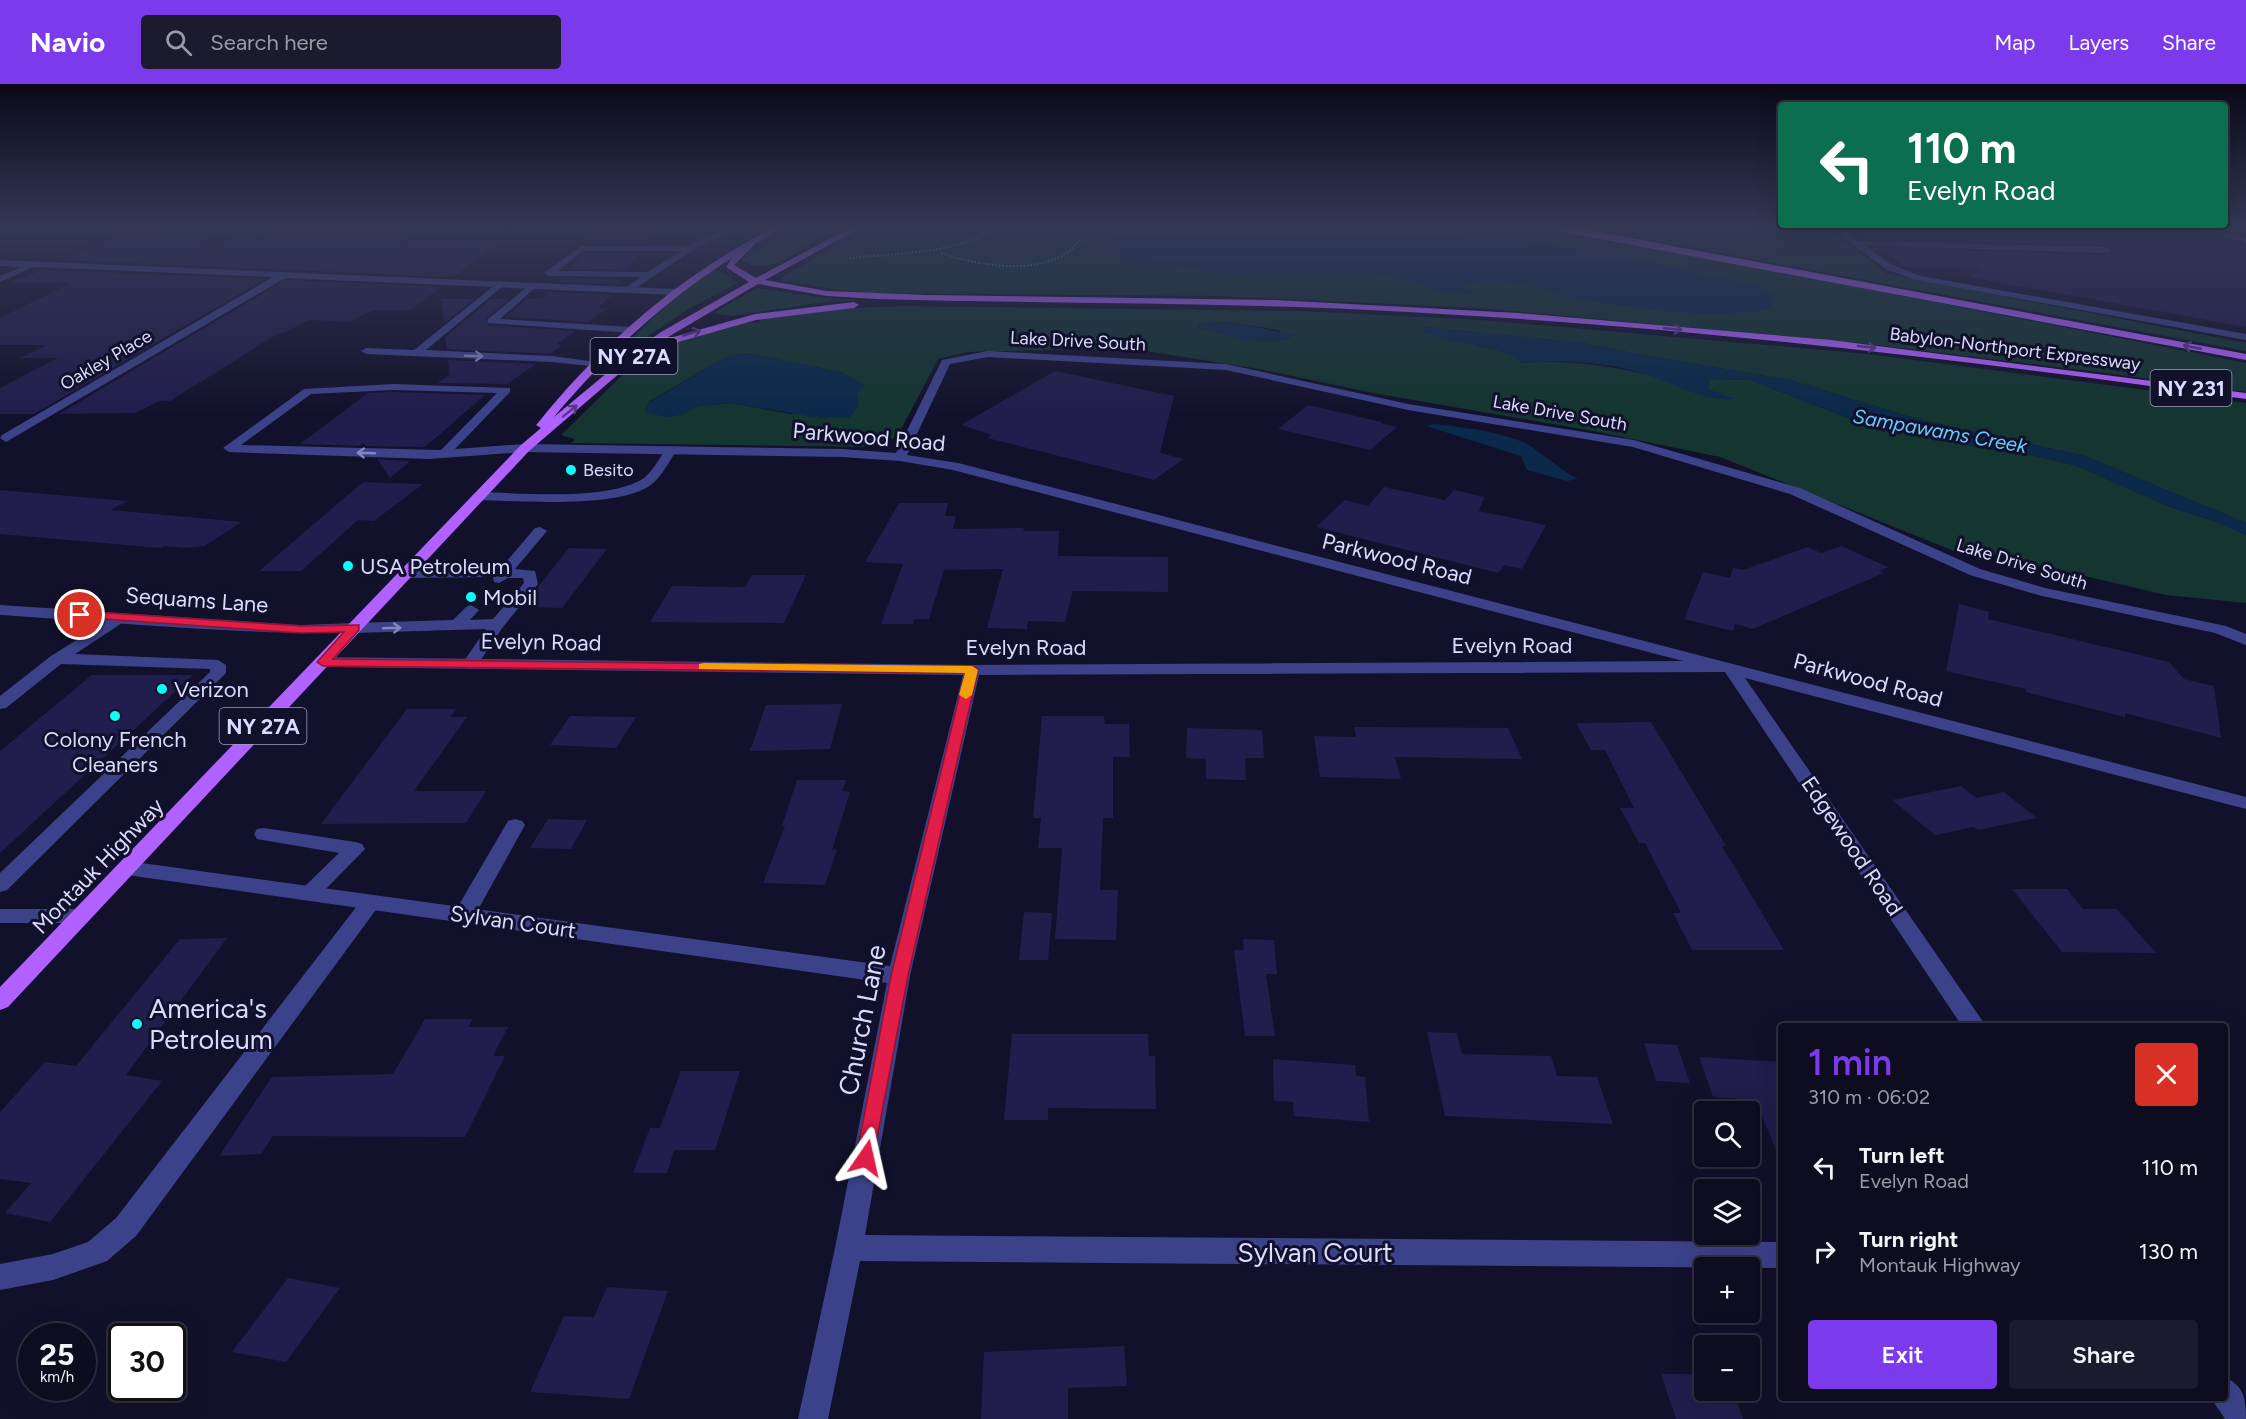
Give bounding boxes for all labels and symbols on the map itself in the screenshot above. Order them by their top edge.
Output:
street label: Babylon-Northport Expressway [1888,323,2142,375]
one-way arrow [1662,324,1682,335]
street label: Oakley Place [56,325,156,395]
street label: Lake Drive South [1010,326,1146,356]
one-way arrow [682,327,701,338]
road number: NY 27A [590,338,678,374]
one-way arrow [2182,341,2202,352]
one-way arrow [1856,342,1876,353]
one-way arrow [463,350,483,362]
road number: NY 231 [2150,370,2232,406]
street label: Lake Drive South [1491,390,1629,436]
water label: Sampawams Creek [1851,404,2030,458]
one-way arrow [562,405,578,418]
street label: Parkwood Road [791,417,947,457]
one-way arrow [356,447,376,458]
place label: Besito [583,459,634,481]
marker: Besito [564,463,578,477]
street label: Parkwood Road [1319,527,1475,591]
street label: Lake Drive South [1954,534,2090,594]
place label: USA Petroleum [360,553,510,580]
marker: USA Petroleum [341,559,355,573]
street label: Sequams Lane [125,582,269,618]
place label: Mobil [483,584,537,611]
pin [54,589,105,640]
marker: Mobil [464,590,478,604]
one-way arrow [381,622,401,633]
street label: Evelyn Road [480,627,602,657]
street label: Evelyn Road [1452,632,1573,659]
street label: Evelyn Road [966,634,1087,661]
street label: Parkwood Road [1790,647,1946,713]
place label: Verizon [174,676,249,703]
marker: Verizon [155,682,169,696]
road number: NY 27A [220,708,306,744]
marker: Colony French Cleaners [108,709,122,723]
place label: Colony French Cleaners [44,726,186,778]
street label: Edgewood Road [1796,771,1908,921]
street label: Montauk Highway [27,792,170,939]
street label: Sylvan Court [448,900,578,944]
street label: Church Lane [831,942,893,1098]
place label: America's Petroleum [149,992,273,1056]
marker: America's Petroleum [130,1017,144,1031]
position arrow [834,1126,898,1190]
street label: Sylvan Court [1237,1236,1393,1269]
speed limit sign: 30 [108,1323,186,1401]

